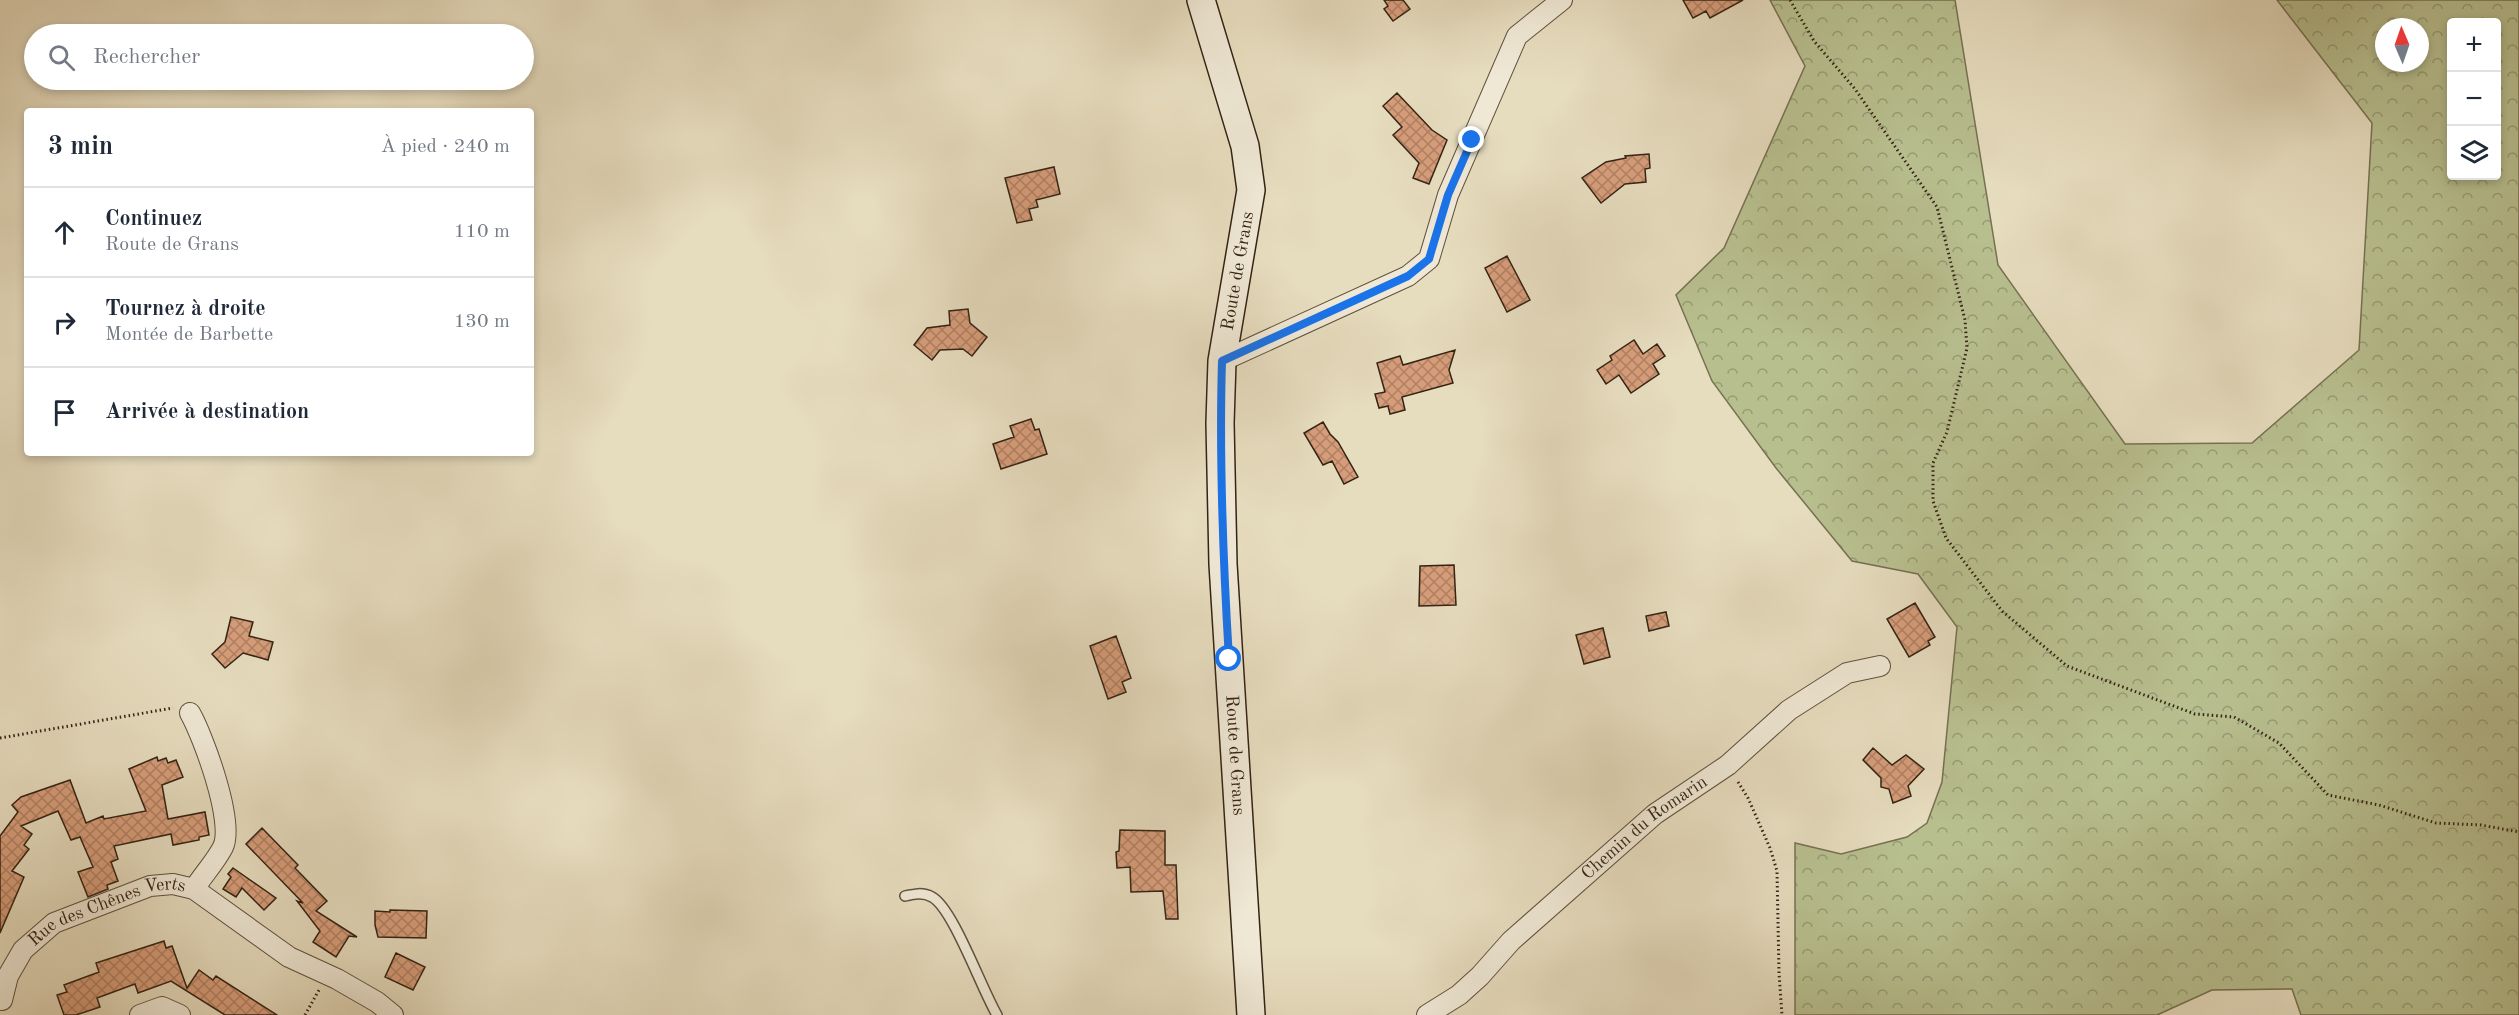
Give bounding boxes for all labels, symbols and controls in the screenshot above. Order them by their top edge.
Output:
north arrow [2375,18,2429,72]
map controls [2447,18,2501,180]
button: + [2447,18,2501,72]
search box [24,24,534,90]
icon: search [45,41,78,74]
text: Rechercher [93,46,200,68]
button: − [2447,72,2501,126]
route end [1458,126,1484,152]
button: layers [2447,126,2501,180]
text: 3 min [48,134,113,160]
text: À pied · 240 m [381,137,510,157]
text: Continuez [105,208,202,230]
street label: Route de Grans [1219,210,1257,332]
icon: ahead [48,216,81,249]
text: 110 m [454,222,510,242]
text: Route de Grans [105,235,239,255]
text: Tournez à droite [105,298,266,320]
icon: right [48,306,81,339]
text: 130 m [454,312,510,332]
text: Montée de Barbette [105,325,273,345]
icon: arrive [48,396,81,429]
text: Arrivée à destination [105,401,309,423]
route start [1215,645,1241,671]
street label: Route de Grans [1222,694,1248,816]
street label: Chemin du Romarin [1578,773,1711,883]
street label: Rue des Chênes Verts [25,875,188,950]

